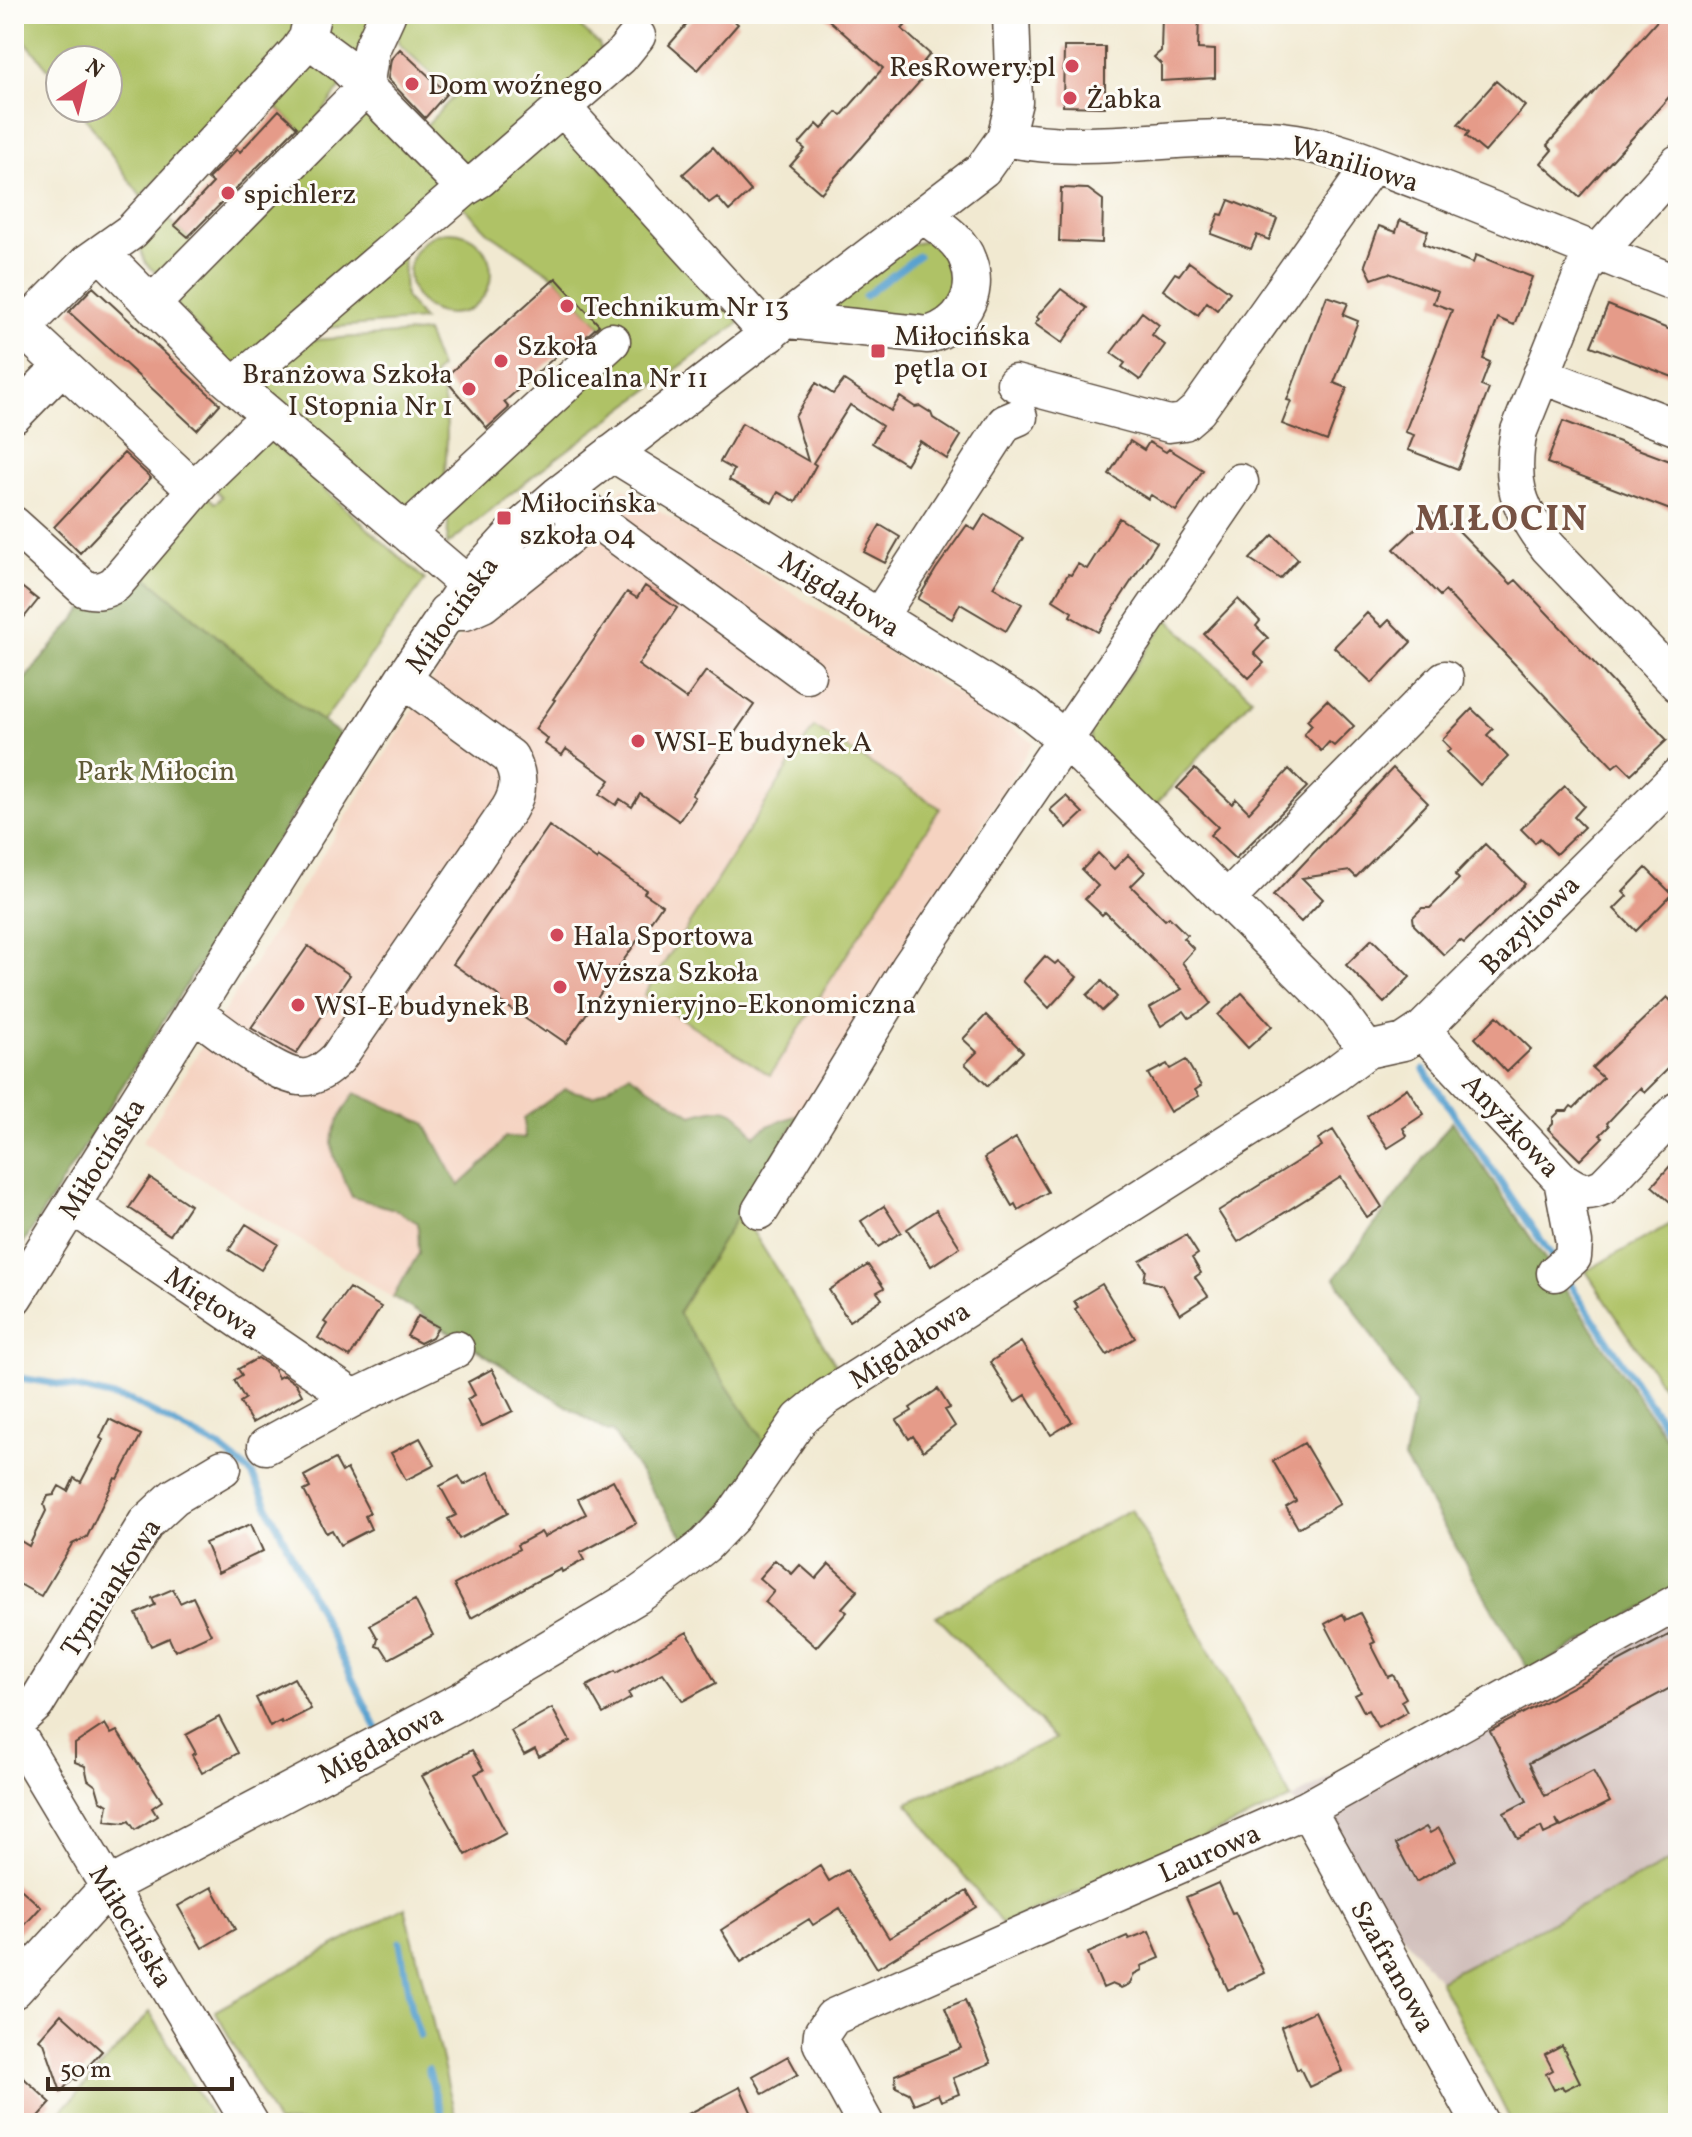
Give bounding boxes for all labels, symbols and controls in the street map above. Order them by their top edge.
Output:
north arrow [44,44,124,124]
place label: ResRowery.pl [889,49,1056,88]
text: N [79,52,109,87]
marker: ResRowery.pl [1063,57,1081,75]
place label: Dom woźnego [428,67,602,106]
marker: Dom woźnego [403,75,421,93]
place label: Żabka [1086,81,1162,120]
marker: Żabka [1061,89,1079,107]
street label: Waniliowa [1285,127,1423,203]
place label: spichlerz [244,176,356,215]
marker: spichlerz [219,184,237,202]
place label: Technikum Nr 13 [583,289,789,328]
marker: Technikum Nr 13 [558,297,576,315]
place label: Miłocińska pętla 01 [894,318,1031,389]
place label: Szkoła Policealna Nr 11 [517,328,708,399]
marker: Miłocińska pętla 01 [869,342,887,360]
marker: Szkoła Policealna Nr 11 [492,352,510,370]
place label: Branżowa Szkoła I Stopnia Nr 1 [242,356,453,427]
marker: Branżowa Szkoła I Stopnia Nr 1 [460,380,478,398]
place label: Miłocińska szkoła 04 [520,485,657,556]
district label: MIŁOCIN [1415,496,1589,546]
marker: Miłocińska szkoła 04 [495,509,513,527]
street label: Migdałowa [770,542,907,648]
street label: Miłocińska [397,549,509,682]
place label: WSI-E budynek A [654,724,872,763]
marker: WSI-E budynek A [629,732,647,750]
park label: Park Miłocin [77,753,235,792]
street label: Bazyliowa [1472,867,1590,985]
place label: Hala Sportowa [573,918,754,957]
marker: Hala Sportowa [548,926,566,944]
place label: Wyższa Szkoła Inżynieryjno-Ekonomiczna [576,954,916,1025]
marker: Wyższa Szkoła Inżynieryjno-Ekonomiczna [551,978,569,996]
place label: WSI-E budynek B [314,988,530,1027]
marker: WSI-E budynek B [289,996,307,1014]
street label: Anyżkowa [1452,1066,1569,1187]
street label: Miłocińska [50,1091,156,1228]
street label: Miętowa [156,1258,267,1350]
street label: Migdałowa [842,1292,978,1400]
street label: Tymiankowa [52,1511,172,1666]
street label: Migdałowa [311,1696,451,1795]
street label: Laurowa [1153,1815,1267,1894]
street label: Miłocińska [78,1859,182,1996]
street label: Szafranowa [1339,1894,1444,2040]
scale bar [48,2041,232,2091]
text: 50 m [60,2054,112,2088]

